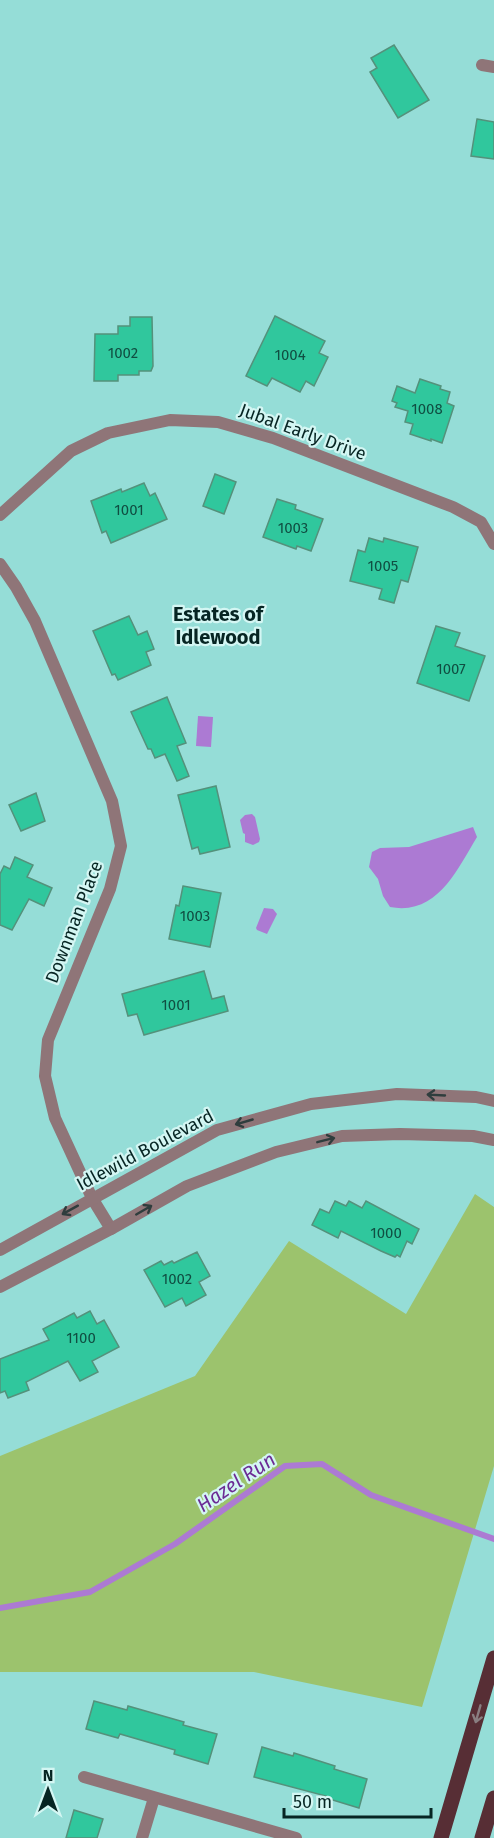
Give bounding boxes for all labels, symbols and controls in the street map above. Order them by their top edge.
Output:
house number: 1002 [108,344,138,362]
house number: 1004 [274,346,306,364]
street label: Jubal Early Drive [237,399,369,465]
house number: 1008 [411,400,443,418]
house number: 1001 [114,501,144,519]
house number: 1003 [278,519,308,537]
house number: 1005 [368,557,398,575]
district label: Estates of Idlewood [173,602,265,649]
house number: 1007 [436,660,466,678]
street label: Downman Place [41,858,107,986]
house number: 1003 [180,907,210,925]
house number: 1001 [161,996,191,1014]
one-way arrow [426,1090,446,1101]
street label: Idlewild Boulevard [73,1105,217,1195]
one-way arrow [235,1117,254,1129]
one-way arrow [316,1134,335,1146]
one-way arrow [135,1204,153,1215]
one-way arrow [62,1205,80,1216]
house number: 1000 [370,1224,402,1242]
house number: 1002 [162,1270,192,1288]
house number: 1100 [66,1329,96,1347]
water label: Hazel Run [192,1447,280,1517]
one-way arrow [472,1704,483,1723]
north arrow [18,1760,78,1820]
text: N [43,1766,53,1785]
scale bar [284,1781,431,1819]
text: 50 m [293,1791,332,1813]

